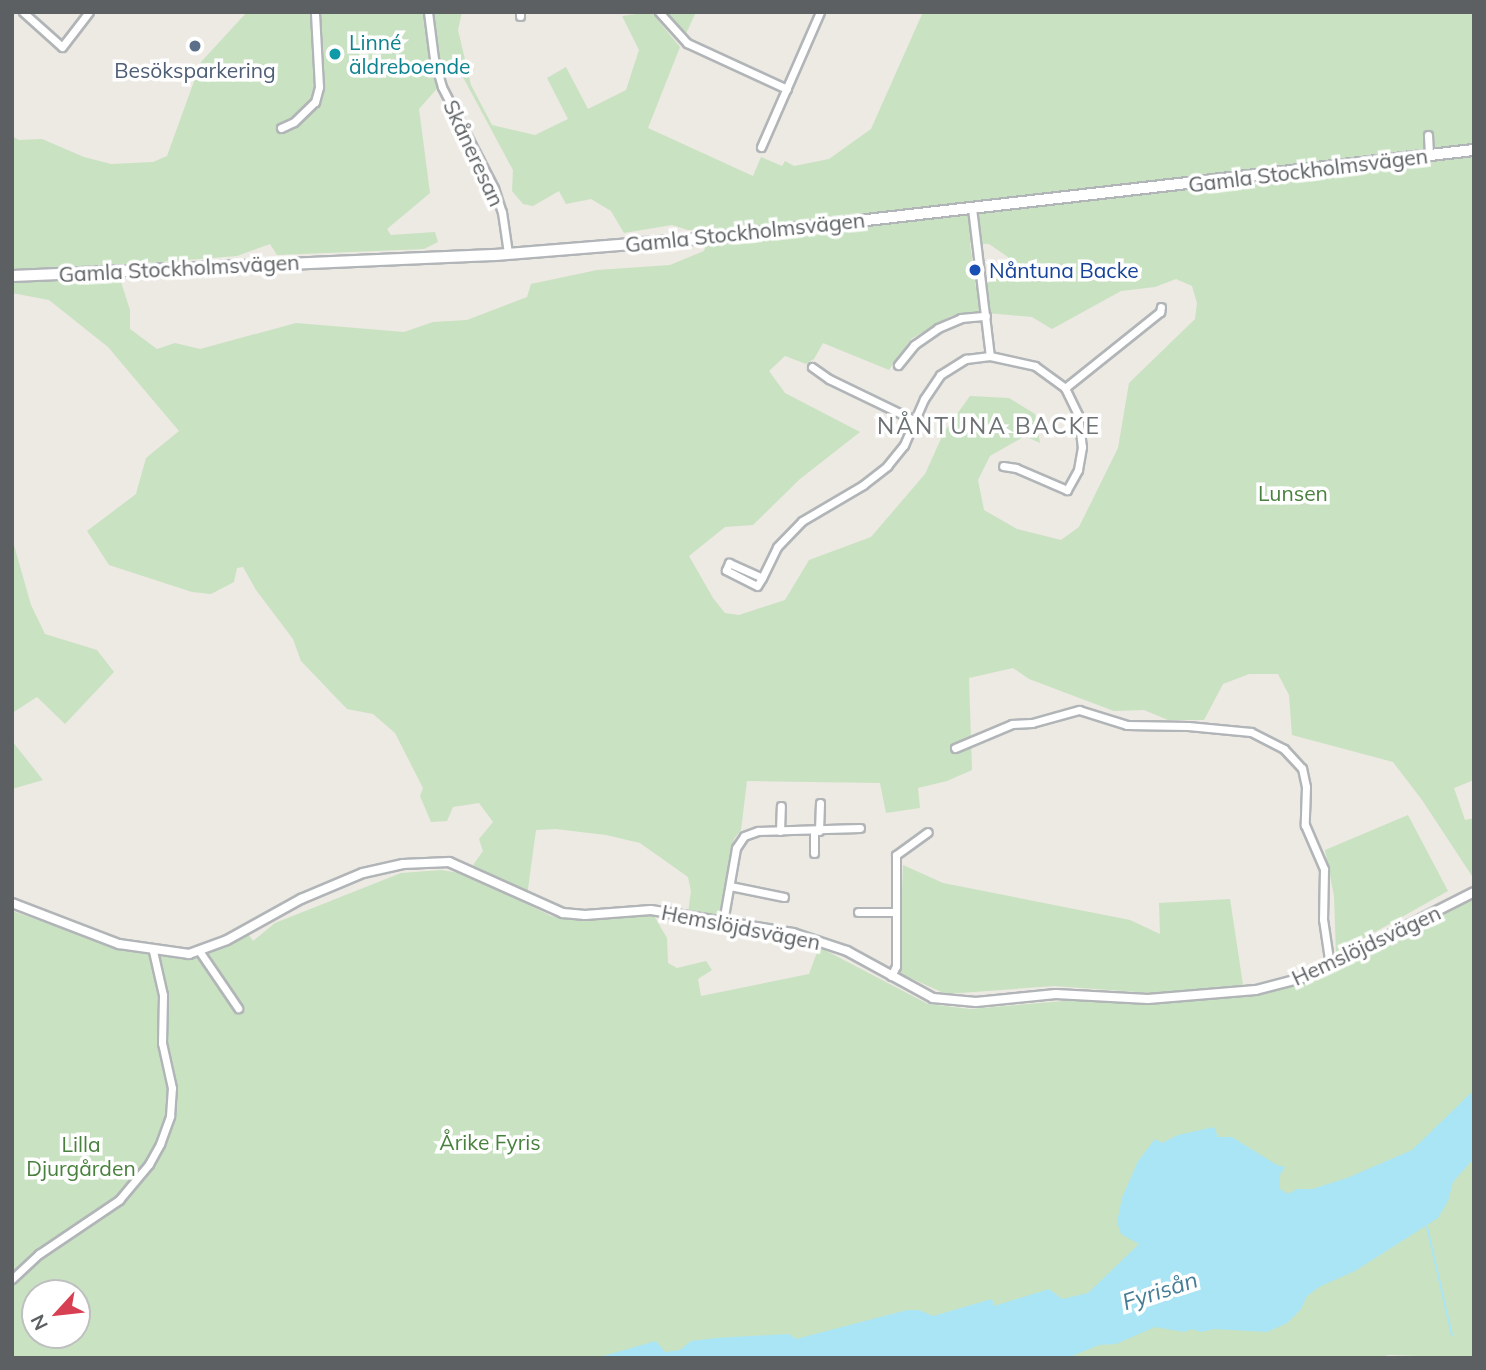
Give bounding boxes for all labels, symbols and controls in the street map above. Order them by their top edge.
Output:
place label: Linné äldreboende [349,29,470,79]
marker: Besöksparkering [187,38,203,54]
marker: Linné äldreboende [327,46,343,62]
place label: Besöksparkering [114,57,276,83]
street label: Skåneresan [438,96,510,210]
street label: Gamla Stockholmsvägen [1187,143,1429,197]
street label: Gamla Stockholmsvägen [624,207,866,257]
street label: Gamla Stockholmsvägen [58,249,300,287]
place label: Nåntuna Backe [989,257,1139,283]
marker: Nåntuna Backe [967,262,983,278]
district label: NÅNTUNA BACKE [879,412,1099,440]
park label: Lunsen [1258,480,1328,506]
street label: Hemslöjdsvägen [659,899,823,955]
street label: Hemslöjdsvägen [1288,899,1444,991]
park label: Årike Fyris [439,1129,541,1155]
park label: Lilla Djurgården [26,1131,136,1181]
water label: Fyrisån [1119,1266,1201,1316]
north arrow [21,1279,91,1349]
text: N [25,1311,53,1334]

